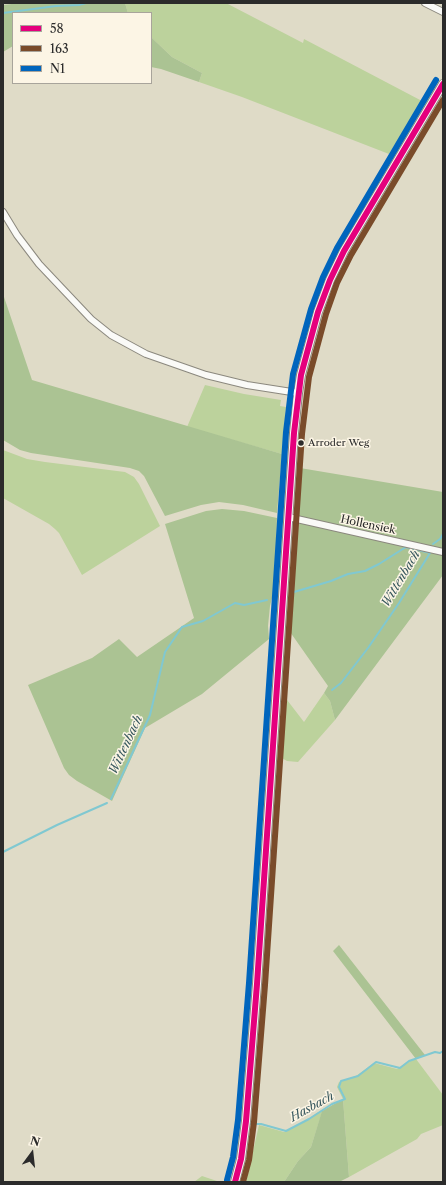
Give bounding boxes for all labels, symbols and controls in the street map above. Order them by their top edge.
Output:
legend [12,12,152,84]
text: 58 [50,21,64,36]
text: 163 [50,41,69,56]
text: N1 [50,61,65,76]
place label: Arroder Weg [308,437,369,449]
marker: Arroder Weg [296,438,306,448]
street label: Hollensiek [339,513,397,537]
water label: Wittenbach [378,548,424,610]
water label: Wittenbach [106,713,146,777]
water label: Hasbach [287,1089,337,1125]
north arrow [12,1133,52,1173]
text: N [29,1133,42,1149]

